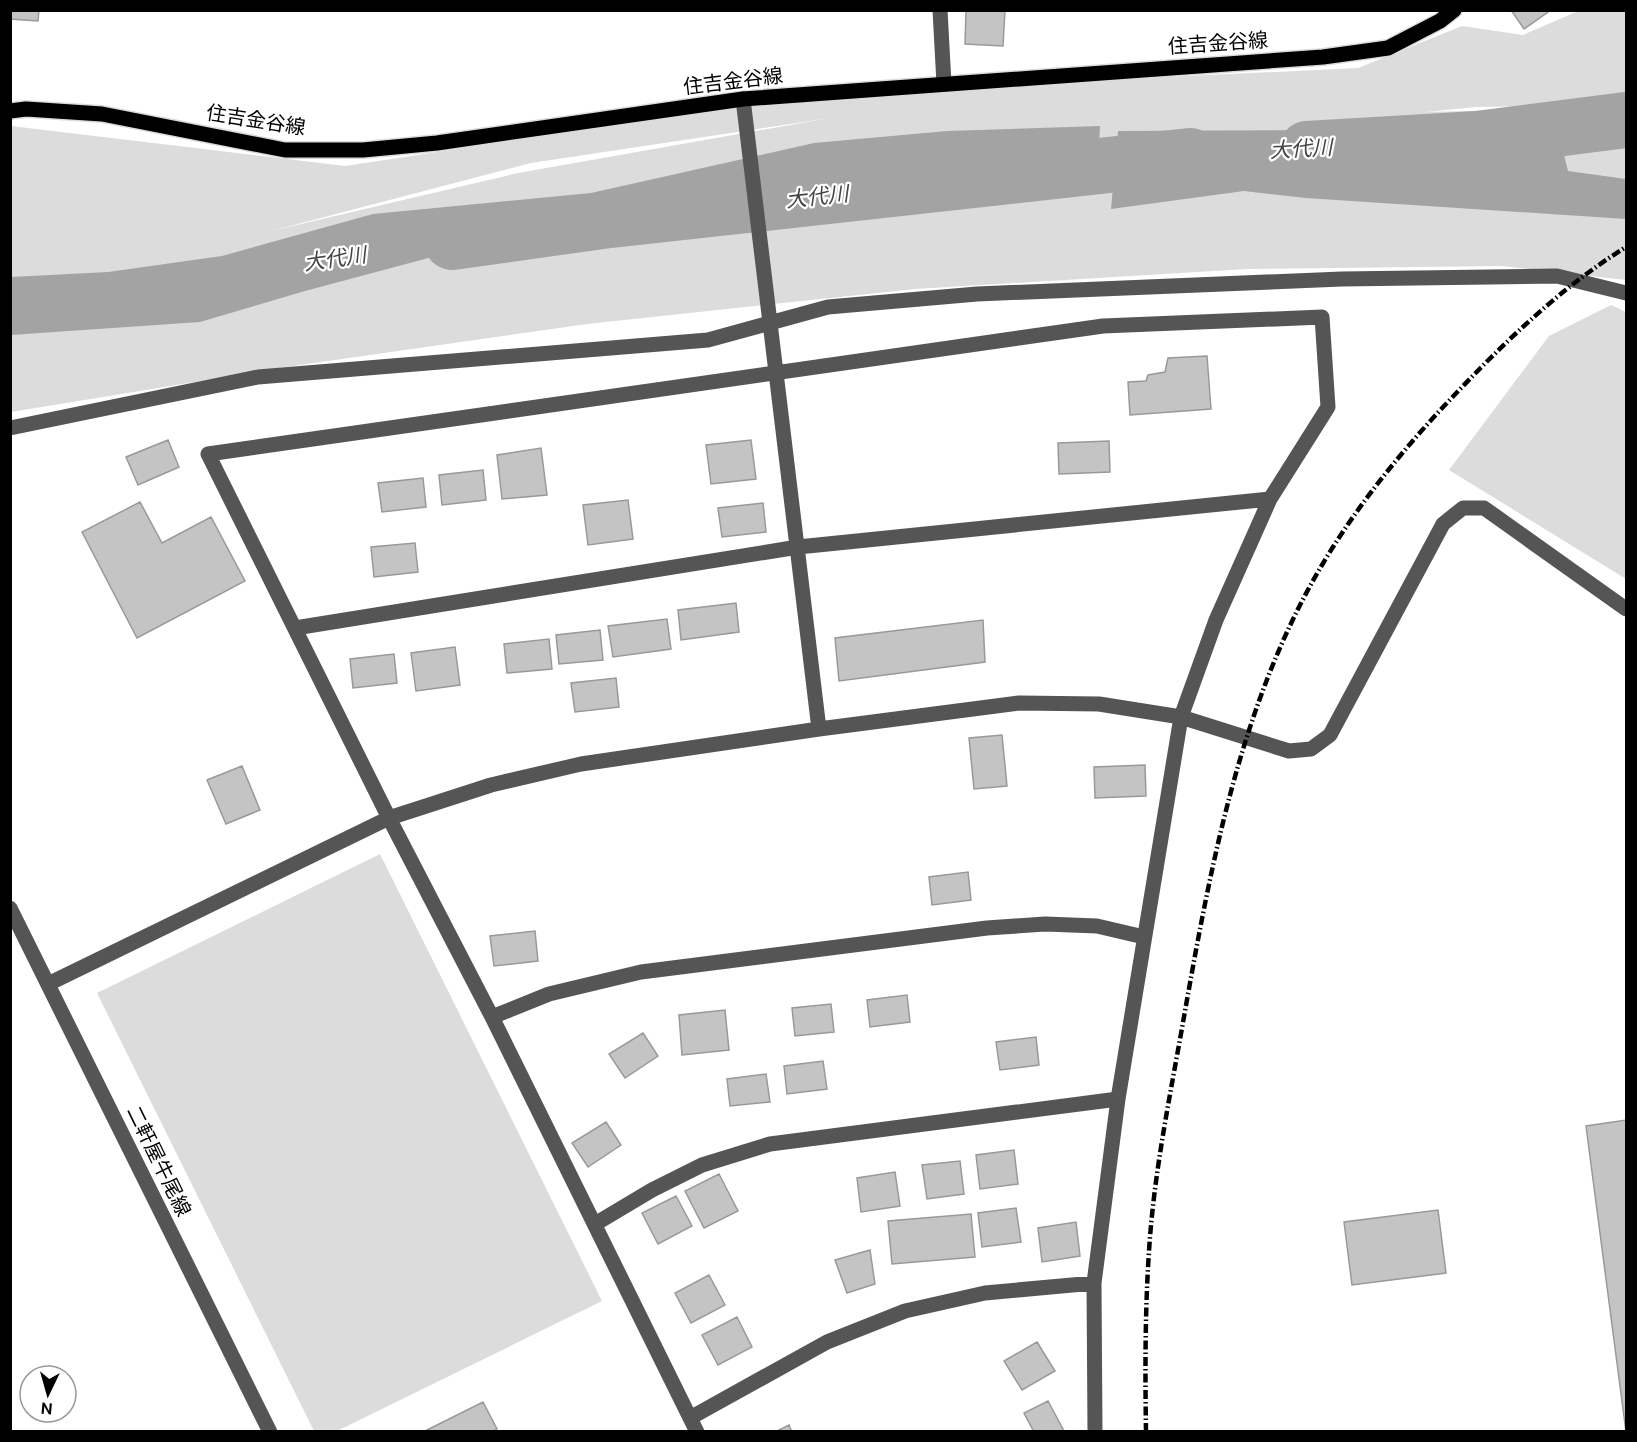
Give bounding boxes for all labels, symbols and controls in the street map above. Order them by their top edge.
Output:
street label: 住吉金谷線 [1167,27,1269,59]
street label: 住吉金谷線 [682,62,784,100]
street label: 住吉金谷線 [205,99,307,141]
water label: 大代川 [1269,133,1335,165]
water label: 大代川 [784,180,852,214]
water label: 大代川 [302,240,370,277]
street label: 二軒屋牛尾線 [121,1101,197,1221]
north arrow [18,1364,78,1424]
text: N [40,1397,53,1419]

